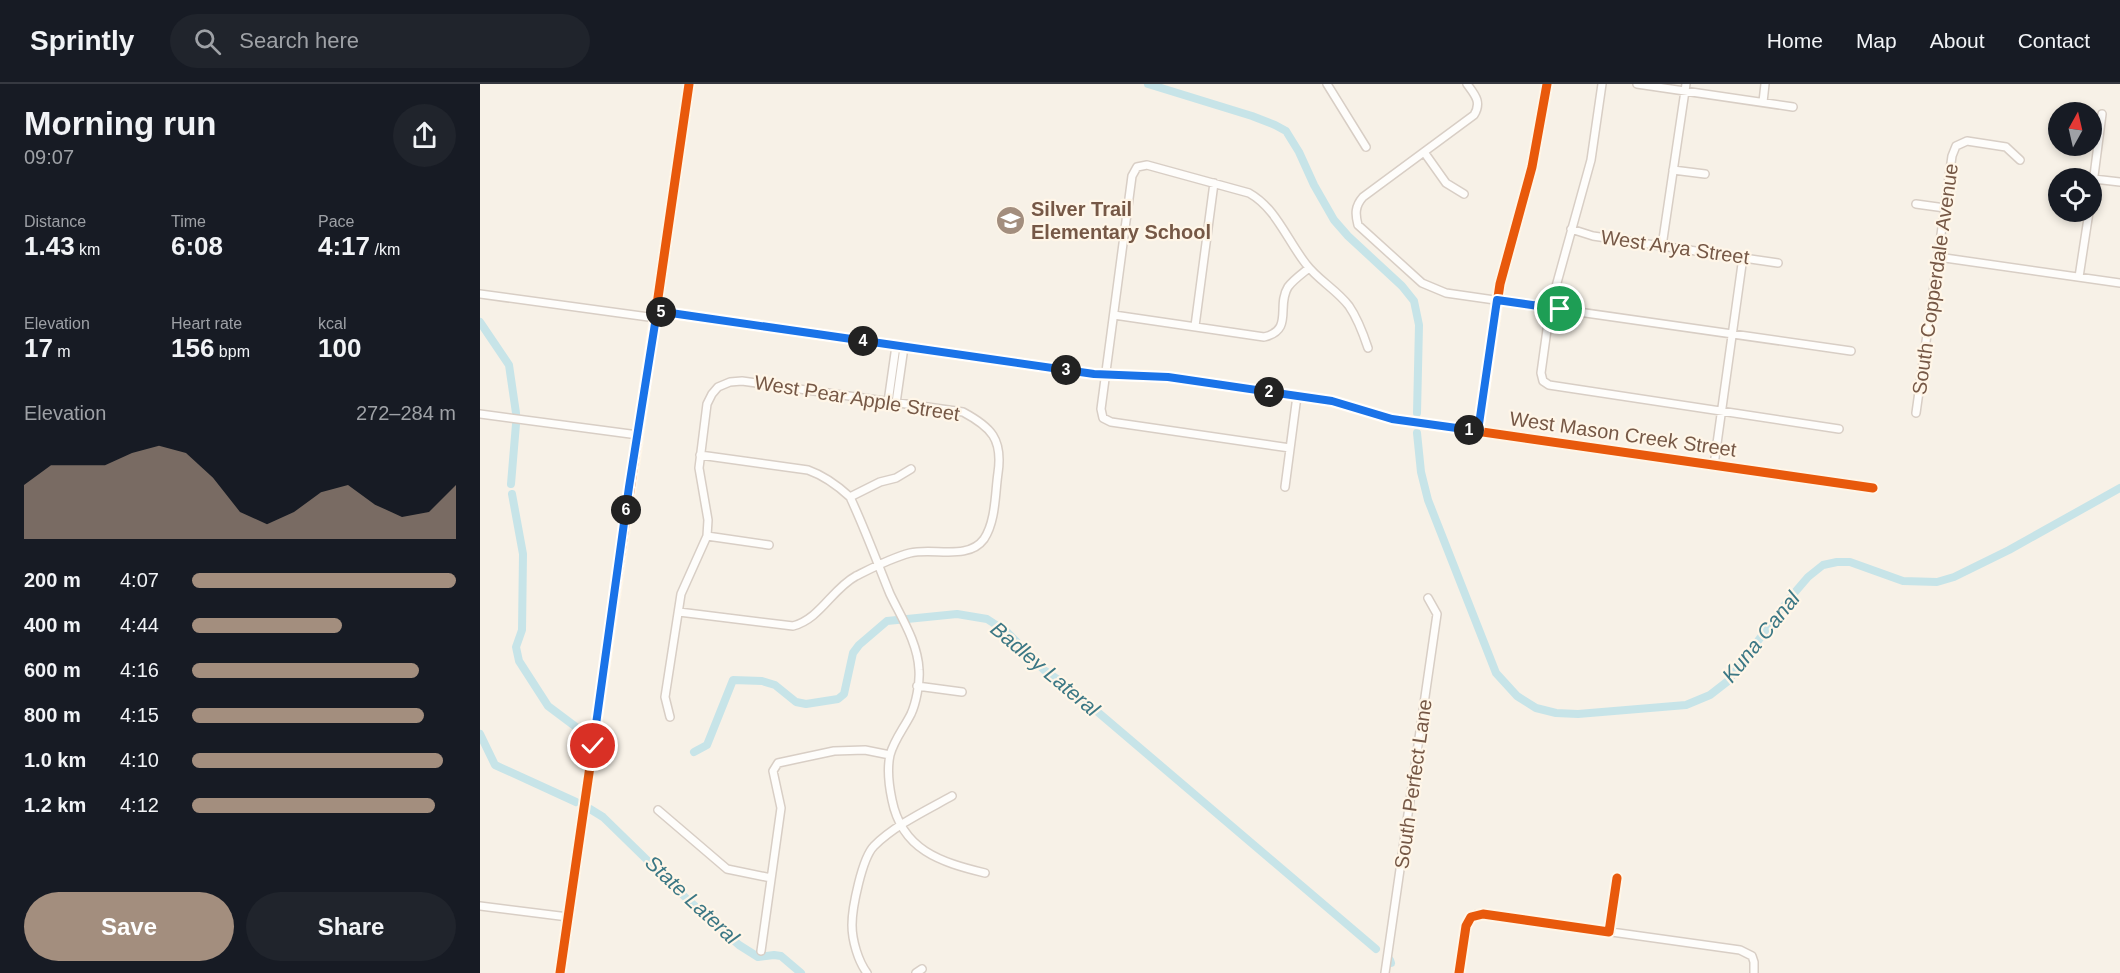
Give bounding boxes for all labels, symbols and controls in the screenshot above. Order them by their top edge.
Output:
search box [170,14,590,68]
text: Sprintly [30,25,134,56]
icon: search [191,25,224,58]
text: Search here [239,28,359,53]
text: Home [1767,29,1823,52]
text: Map [1856,29,1897,52]
text: About [1930,29,1985,52]
text: Contact [2018,29,2090,52]
north arrow [2048,102,2102,156]
map controls [2048,102,2102,222]
button: share [393,104,456,167]
text: Morning run [24,105,216,142]
text: 09:07 [24,146,74,168]
street label: South Copperdale Avenue [1908,162,1962,396]
button: locate [2048,168,2102,222]
place label: Silver Trail Elementary School [1031,198,1211,243]
school or university icon: Silver Trail Elementary School [994,205,1026,237]
text: Distance [24,213,86,230]
text: Time [171,213,206,230]
text: Pace [318,213,354,230]
street label: West Arya Street [1599,226,1751,268]
text: 1.43 [24,231,75,261]
text: 6:08 [171,231,223,261]
text: 4:17 [318,231,370,261]
text: km [75,241,100,258]
text: /km [370,241,400,258]
pin [1534,283,1585,334]
icon: arrive [1543,292,1576,325]
pin: 5 [646,297,676,327]
text: 5 [657,303,665,320]
text: Elevation [24,315,90,332]
text: Heart rate [171,315,242,332]
text: kcal [318,315,346,332]
pin: 4 [848,326,878,356]
text: 4 [859,332,867,349]
text: 17 [24,333,53,363]
text: 156 [171,333,214,363]
text: 100 [318,333,361,363]
text: m [53,343,71,360]
text: bpm [214,343,250,360]
pin: 3 [1051,355,1081,385]
text: 3 [1062,361,1070,378]
street label: West Pear Apple Street [753,371,962,425]
pin: 2 [1254,377,1284,407]
text: 2 [1265,383,1273,400]
text: Elevation [24,402,106,424]
text: 272–284 m [356,402,456,424]
street label: West Mason Creek Street [1508,407,1738,461]
pin: 1 [1454,415,1484,445]
text: 1 [1465,421,1473,438]
pin: 6 [611,495,641,525]
text: 6 [622,501,630,518]
text: 200 m [24,569,81,591]
text: 4:07 [120,569,159,591]
water label: Kuna Canal [1717,586,1805,687]
text: 400 m [24,614,81,636]
text: 4:44 [120,614,159,636]
water label: Badley Lateral [987,617,1105,721]
text: 600 m [24,659,81,681]
text: 4:16 [120,659,159,681]
street label: South Perfect Lane [1390,698,1436,870]
text: 800 m [24,704,81,726]
text: 4:15 [120,704,159,726]
pin [567,720,618,771]
icon: check [576,729,609,762]
text: 1.0 km [24,749,86,771]
text: 4:10 [120,749,159,771]
text: 1.2 km [24,794,86,816]
text: 4:12 [120,794,159,816]
water label: State Lateral [641,851,745,950]
button: Save [24,892,234,961]
button: Share [246,892,456,961]

